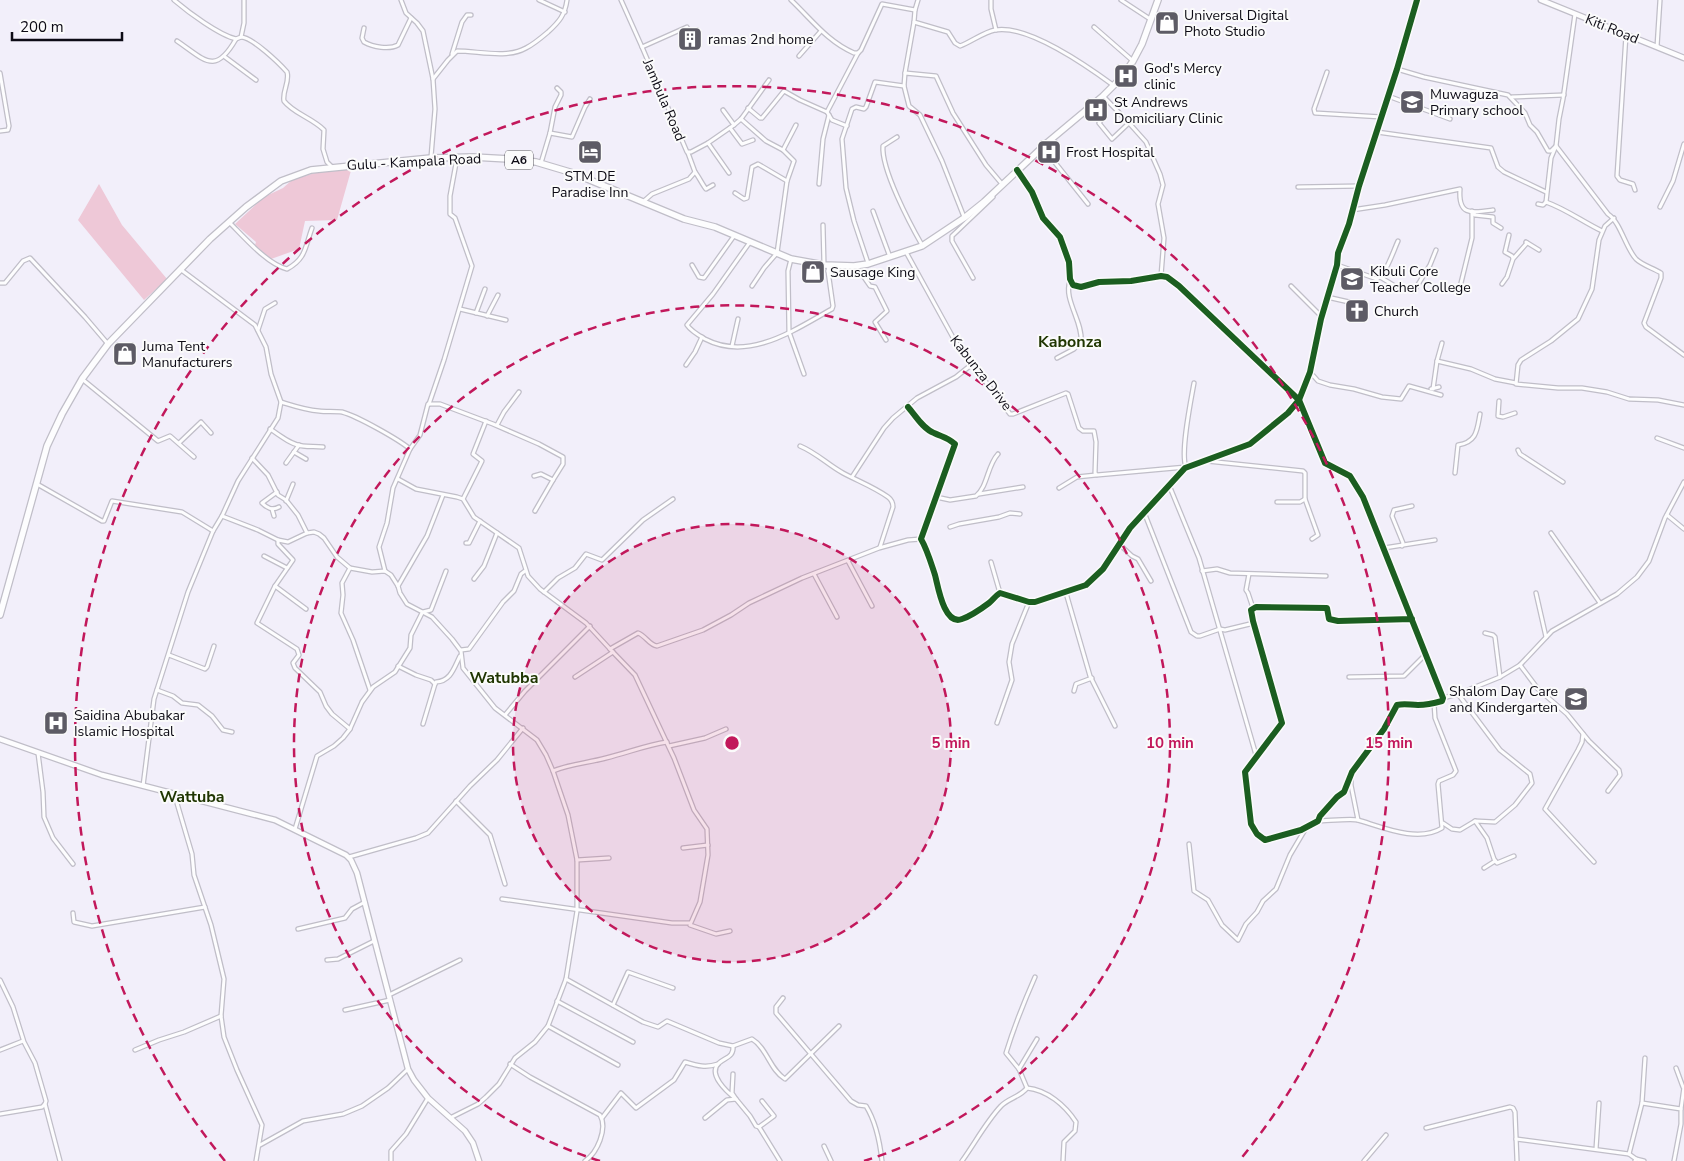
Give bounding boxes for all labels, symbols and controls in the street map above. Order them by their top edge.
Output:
place label: Universal Digital Photo Studio [1184,6,1289,41]
scale bar [12,10,122,42]
shop icon: Universal Digital Photo Studio [1154,10,1180,36]
street label: Kiti Road [1582,10,1642,48]
text: 200 m [20,17,64,37]
building icon: ramas 2nd home [677,26,703,52]
place label: ramas 2nd home [708,30,813,49]
street label: Jambula Road [638,55,690,144]
place label: God's Mercy clinic [1144,59,1222,94]
hospital icon: God's Mercy clinic [1113,63,1139,89]
place label: Muwaguza Primary school [1430,85,1524,120]
school or university icon: Muwaguza Primary school [1399,89,1425,115]
place label: St Andrews Domiciliary Clinic [1114,93,1223,128]
hospital icon: St Andrews Domiciliary Clinic [1083,97,1109,123]
hotel icon: STM DE Paradise Inn [577,139,603,165]
hospital icon: Frost Hospital [1036,139,1062,165]
place label: Frost Hospital [1066,143,1155,162]
street label: Gulu - Kampala Road [346,149,482,175]
road number: A6 [505,150,533,170]
place label: STM DE Paradise Inn [552,167,629,202]
shop icon: Sausage King [800,259,826,285]
place label: Kibuli Core Teacher College [1370,262,1471,297]
place label: Sausage King [830,263,915,282]
school or university icon: Kibuli Core Teacher College [1339,266,1365,292]
church icon: Church [1344,298,1370,324]
place label: Church [1374,302,1419,321]
street label: Kabunza Drive [946,331,1016,415]
district label: Kabonza [1038,331,1102,353]
place label: Juma Tent Manufacturers [141,337,233,372]
shop icon: Juma Tent Manufacturers [112,341,138,367]
district label: Watubba [470,667,538,689]
place label: Shalom Day Care and Kindergarten [1449,682,1558,717]
school or university icon: Shalom Day Care and Kindergarten [1563,686,1589,712]
place label: Saidina Abubakar Islamic Hospital [74,706,185,741]
hospital icon: Saidina Abubakar Islamic Hospital [43,710,69,736]
text: 5 min [932,733,970,753]
text: 10 min [1146,733,1194,753]
text: 15 min [1365,733,1413,753]
centre of rings [723,734,741,752]
district label: Wattuba [159,786,225,808]

